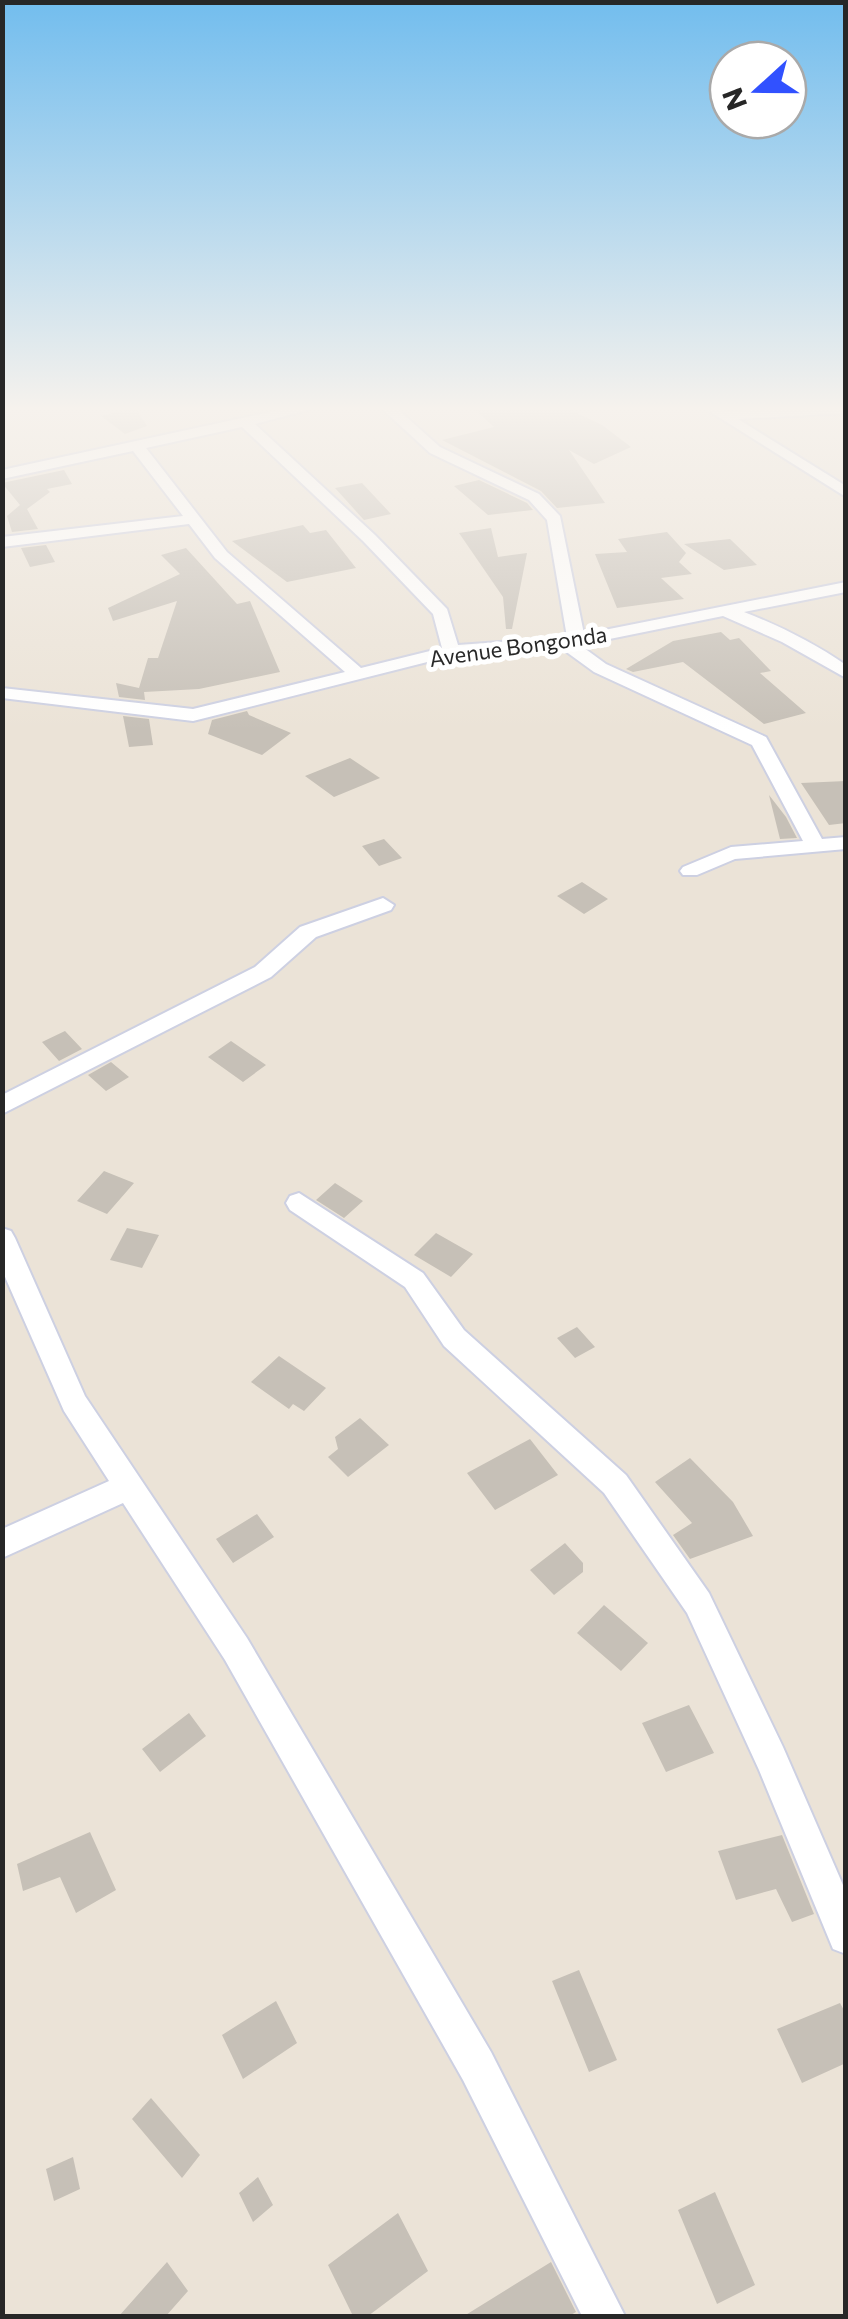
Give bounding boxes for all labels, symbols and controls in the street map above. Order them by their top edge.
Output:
north arrow [708,40,808,140]
text: N [714,83,753,115]
street label: Avenue Bongonda [427,620,609,672]

